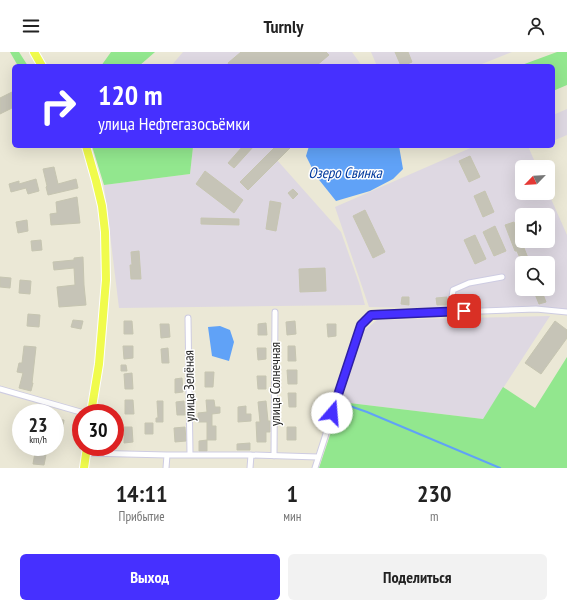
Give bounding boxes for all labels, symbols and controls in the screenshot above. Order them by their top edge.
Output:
icon: menu [20,15,42,37]
text: Turnly [264,15,303,38]
icon: person [525,15,547,37]
text: 120 m [98,76,162,113]
icon: right [32,80,84,132]
text: улица Нефтегазосъёмки [98,112,250,135]
north arrow [515,160,555,200]
map controls [515,160,555,296]
water label: Озеро Свинка [308,163,383,182]
button: sound [515,208,555,248]
button: search [515,256,555,296]
pin [447,294,481,328]
icon: arrive [453,300,475,322]
street label: улица Солнечная [266,342,284,426]
street label: улица Зелёная [179,350,199,422]
position arrow [311,392,353,434]
speed limit sign: 30 [72,404,124,456]
text: 23 [28,412,48,438]
text: km/h [29,433,47,446]
text: 14:11 [116,478,168,509]
text: 1 [287,478,298,509]
text: 230 [417,478,451,509]
text: Прибытие [119,508,165,525]
text: мин [283,508,301,525]
text: m [430,508,438,525]
button: Выход [20,554,280,600]
button: Поделиться [288,554,547,600]

